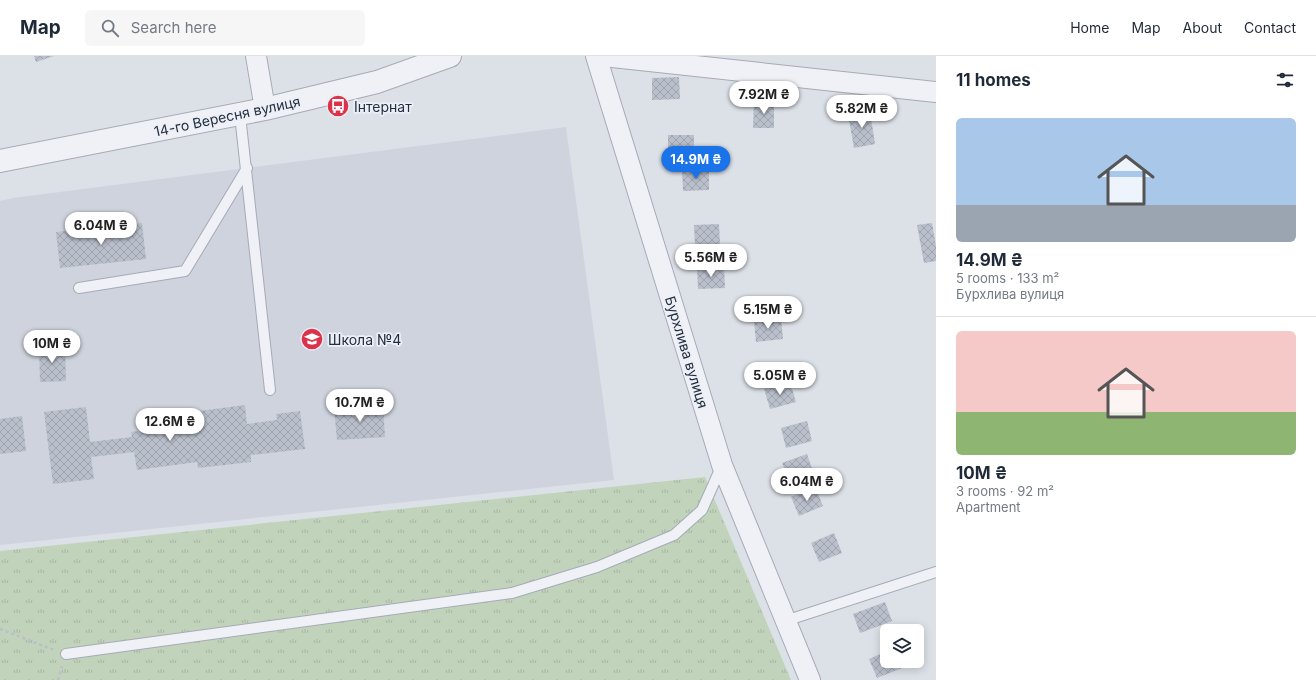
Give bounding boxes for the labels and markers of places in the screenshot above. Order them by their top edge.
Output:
pin: 7.92M ₴ [727,81,801,115]
bus stop icon: Інтернат [325,93,351,119]
pin: 5.82M ₴ [825,95,899,129]
place label: Інтернат [354,98,412,115]
pin: 14.9M ₴ [659,146,733,180]
pin: 6.04M ₴ [64,212,138,246]
pin: 5.56M ₴ [674,244,748,278]
pin: 5.15M ₴ [731,296,805,330]
school or university icon: Школа №4 [299,326,325,352]
pin: 10M ₴ [24,330,80,364]
place label: Школа №4 [328,331,401,348]
pin: 5.05M ₴ [743,362,817,396]
pin: 10.7M ₴ [323,389,397,423]
pin: 12.6M ₴ [133,408,207,442]
pin: 6.04M ₴ [770,468,844,502]

